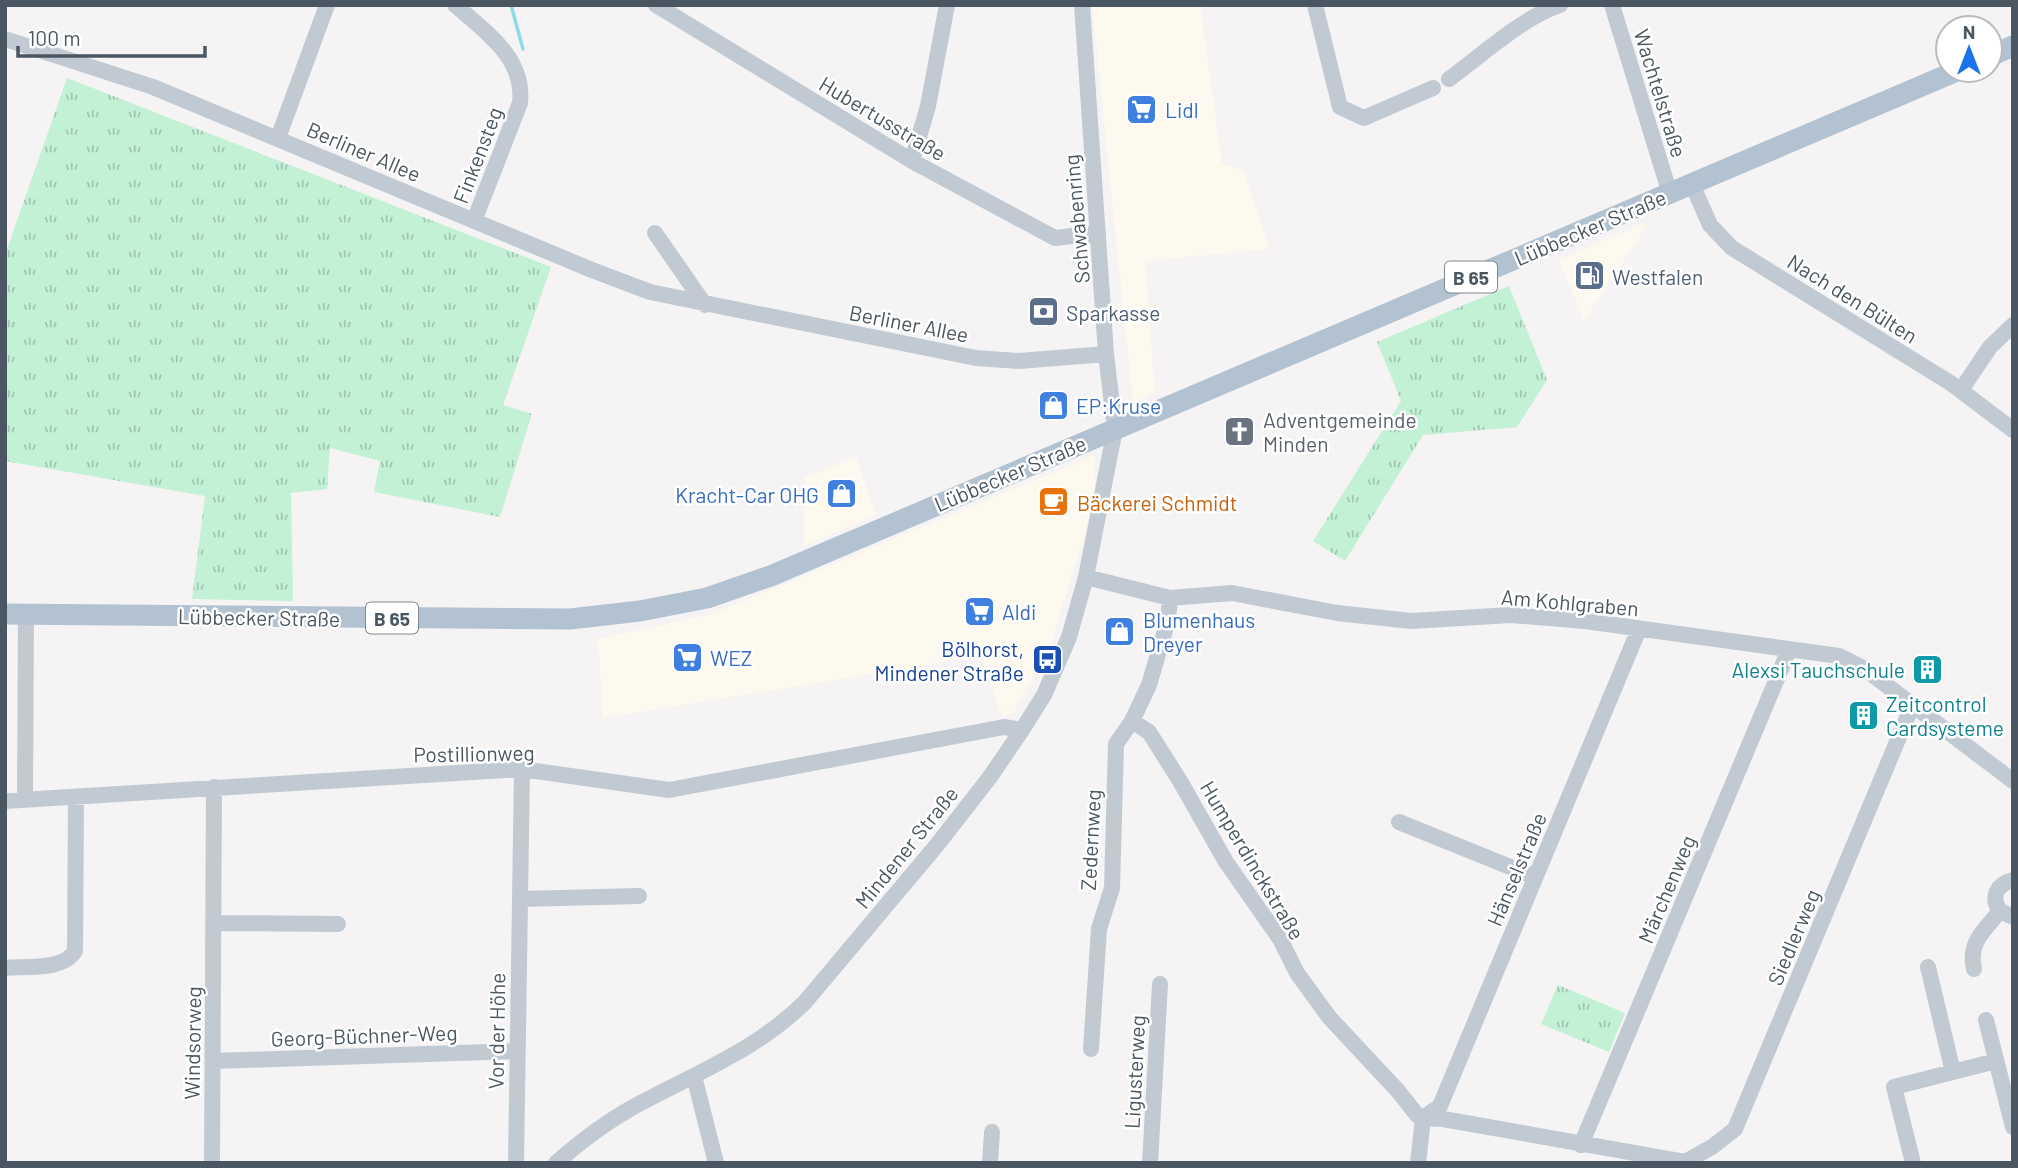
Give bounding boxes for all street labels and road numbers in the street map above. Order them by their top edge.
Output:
street label: Wachtelstraße [1630,26,1692,160]
street label: Hubertusstraße [815,70,951,166]
street label: Finkensteg [447,103,507,207]
street label: Berliner Allee [303,116,425,186]
street label: Schwabenring [1058,153,1094,285]
street label: Lübbecker Straße [1510,184,1670,270]
street label: Nach den Bülten [1783,248,1923,348]
road number: B 65 [1445,262,1497,292]
street label: Berliner Allee [847,299,971,347]
street label: Lübbecker Straße [930,430,1090,516]
street label: Am Kohlgraben [1500,584,1640,620]
street label: Lübbecker Straße [178,603,340,631]
road number: B 65 [366,603,418,634]
street label: Postillionweg [413,739,535,767]
street label: Humperdinckstraße [1196,776,1310,944]
street label: Mindener Straße [849,781,963,913]
street label: Zedernweg [1075,789,1105,891]
street label: Hänselstraße [1481,808,1551,930]
street label: Märchenweg [1632,831,1700,947]
street label: Siedlerweg [1762,885,1824,989]
street label: Vor der Höhe [482,973,510,1089]
street label: Windsorweg [179,986,205,1100]
street label: Ligusterweg [1119,1015,1149,1129]
street label: Georg-Büchner-Weg [270,1019,458,1051]

